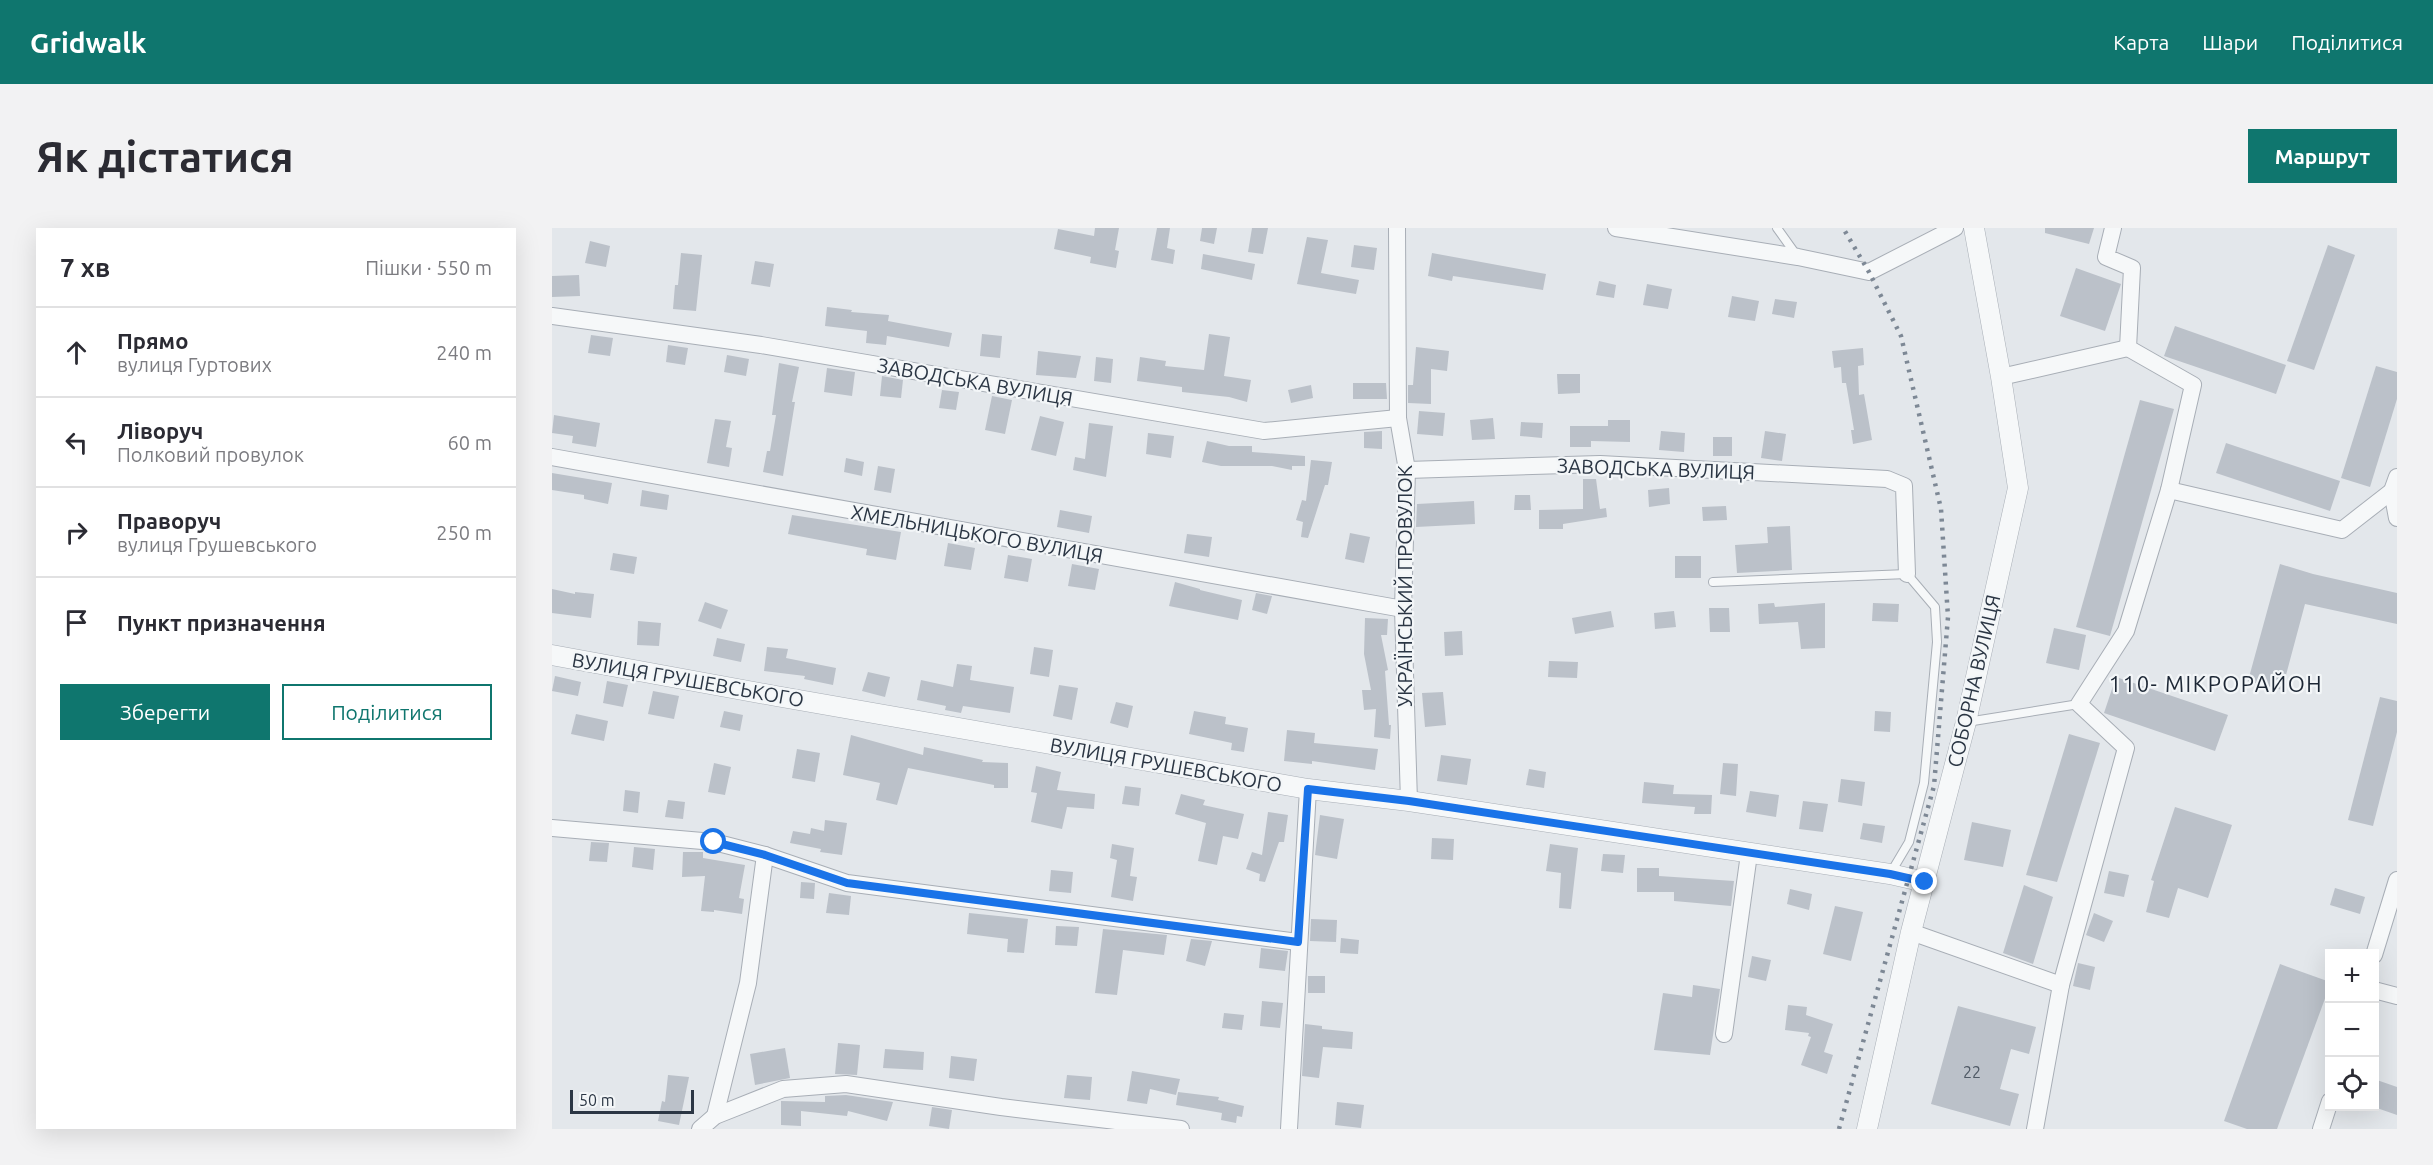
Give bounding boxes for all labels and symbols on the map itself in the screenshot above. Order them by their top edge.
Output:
street label: ЗАВОДСЬКА ВУЛИЦЯ [876,353,1075,410]
street label: ЗАВОДСЬКА ВУЛИЦЯ [1557,454,1755,483]
street label: УКРАЇНСЬКИЙ ПРОВУЛОК [1393,465,1416,707]
street label: ХМЕЛЬНИЦЬКОГО ВУЛИЦЯ [849,500,1105,567]
street label: СОБОРНА ВУЛИЦЯ [1942,592,2005,769]
street label: ВУЛИЦЯ ГРУШЕВСЬКОГО [570,648,806,711]
district label: 110- МІКРОРАЙОН [2109,671,2323,696]
street label: ВУЛИЦЯ ГРУШЕВСЬКОГО [1048,733,1284,796]
route start [700,828,726,854]
route end [1911,868,1937,894]
house number: 22 [1963,1063,1981,1081]
scale bar [570,1087,694,1114]

